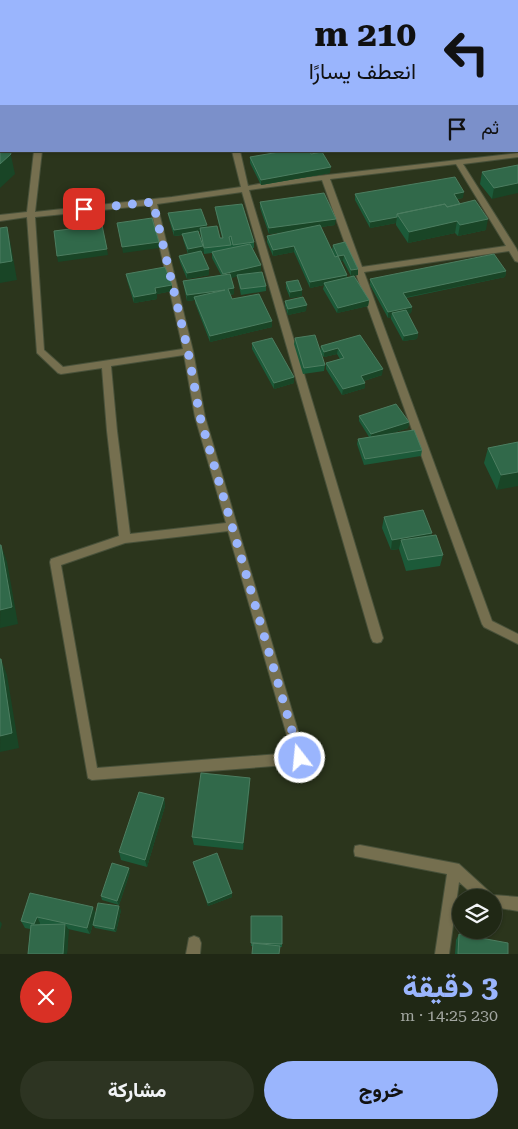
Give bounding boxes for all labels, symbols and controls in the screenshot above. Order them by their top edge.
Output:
text: 210 m [315,14,416,55]
icon: left [434,20,499,85]
text: انعطف يسارًا [309,59,416,84]
icon: arrive [443,115,471,143]
text: ثم [481,116,499,139]
pin [63,188,105,230]
icon: arrive [70,195,98,223]
position arrow [273,731,325,783]
map controls [452,889,502,939]
button: layers [452,889,502,939]
text: 3 دقيقة [403,969,498,1004]
button: close [20,971,72,1023]
text: 230 m · 14:25 [400,1006,498,1025]
button: مشاركة [20,1061,254,1119]
button: خروج [264,1061,498,1119]

